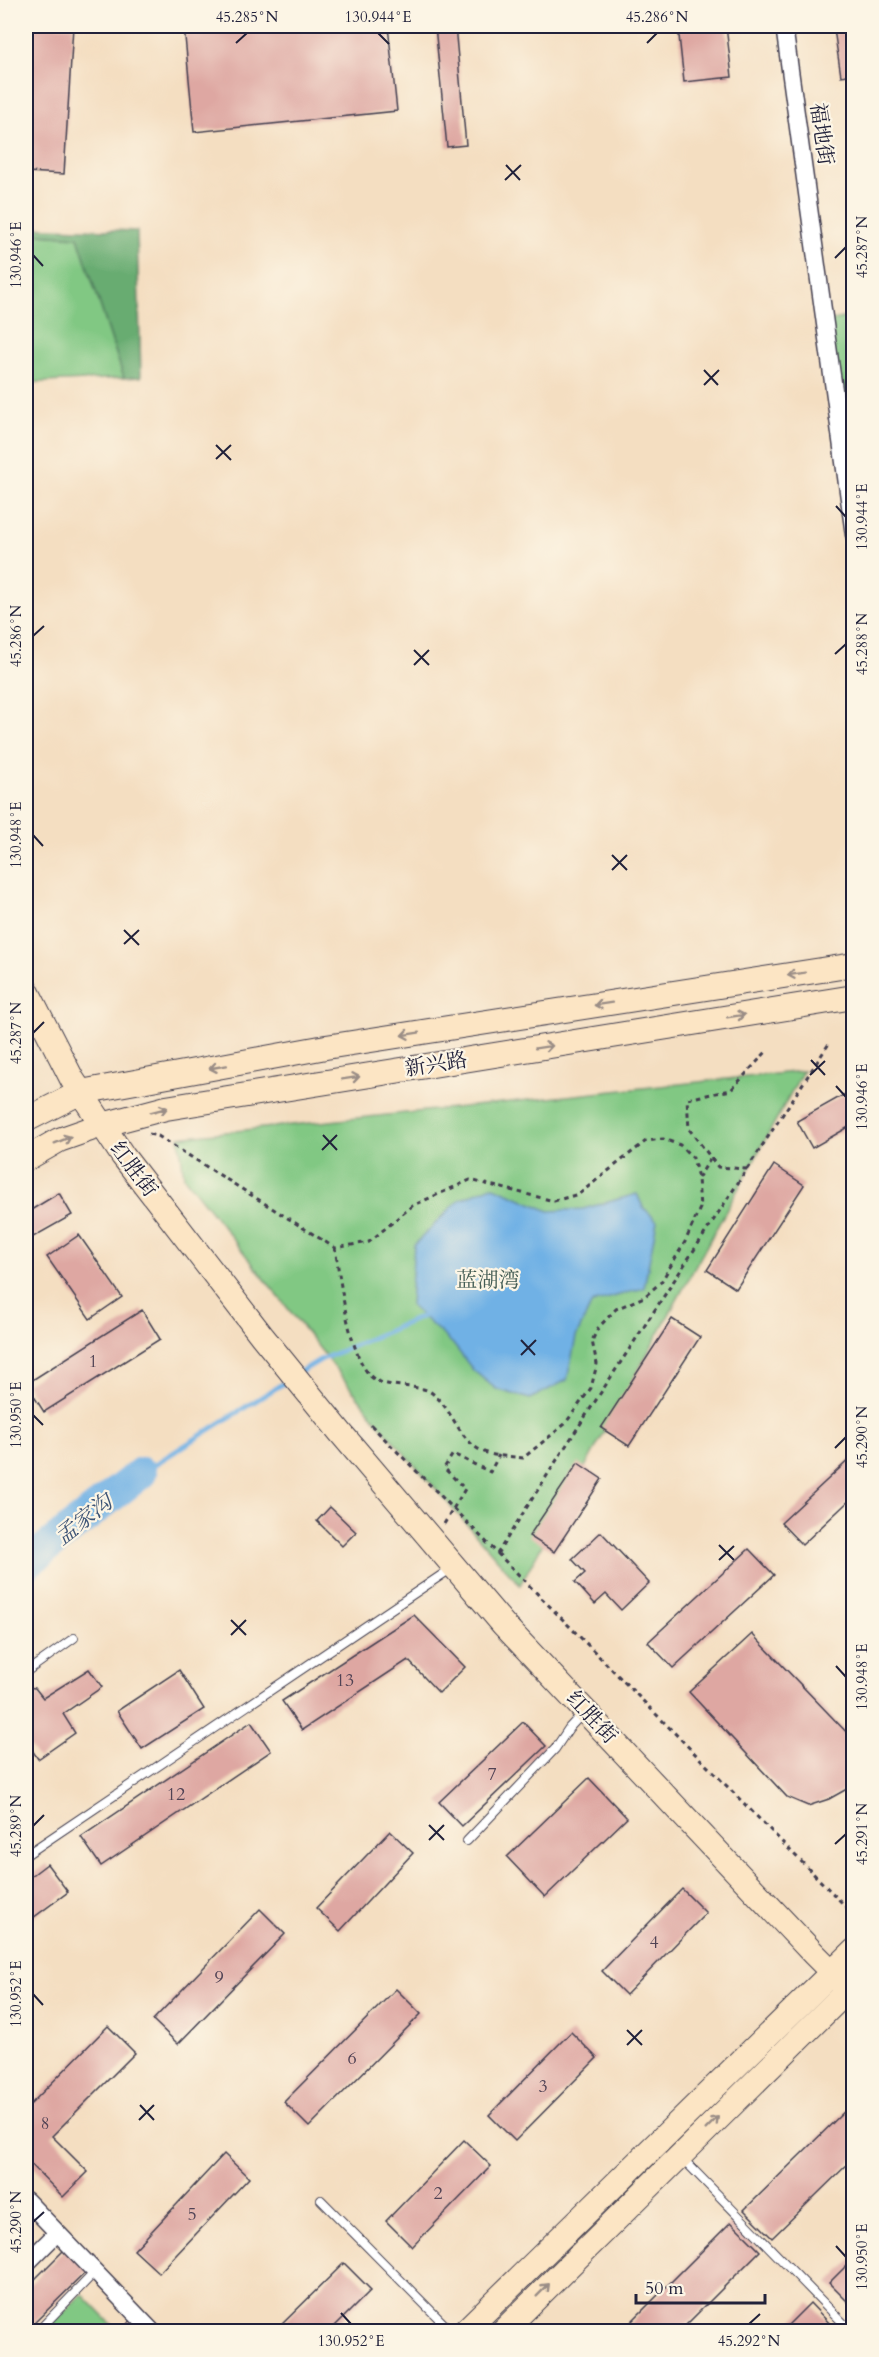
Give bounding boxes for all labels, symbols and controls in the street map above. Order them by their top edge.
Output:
text: 45.285°N [216,7,279,27]
text: 130.944°E [345,7,411,27]
text: 45.286°N [626,7,689,27]
street label: 福地街 [803,101,840,167]
text: 45.287°N [852,215,872,278]
text: 130.946°E [6,222,26,288]
text: 130.944°E [852,484,872,550]
text: 45.286°N [6,604,26,667]
text: 45.288°N [852,612,872,675]
text: 130.948°E [6,802,26,868]
one-way arrow [786,969,806,980]
one-way arrow [594,999,613,1010]
text: 45.287°N [6,1001,26,1064]
one-way arrow [726,1010,745,1021]
one-way arrow [401,1029,421,1040]
one-way arrow [533,1041,553,1052]
street label: 新兴路 [403,1045,469,1084]
one-way arrow [209,1062,228,1073]
text: 130.946°E [852,1064,872,1130]
one-way arrow [341,1072,360,1083]
one-way arrow [149,1104,168,1115]
one-way arrow [53,1134,72,1145]
street label: 红胜街 [103,1135,164,1203]
park label: 蓝湖湾 [457,1266,520,1295]
house number: 1 [88,1349,98,1374]
text: 130.950°E [6,1382,26,1448]
text: 45.290°N [852,1405,872,1468]
water label: 孟家沟 [48,1486,121,1552]
text: 130.948°E [852,1644,872,1710]
house number: 13 [336,1668,354,1693]
street label: 红胜街 [560,1684,624,1750]
house number: 7 [487,1762,497,1787]
house number: 12 [167,1782,185,1807]
text: 45.289°N [6,1794,26,1857]
text: 45.291°N [852,1802,872,1865]
house number: 4 [649,1930,659,1955]
text: 130.952°E [6,1961,26,2027]
house number: 9 [214,1965,224,1990]
house number: 6 [347,2046,357,2071]
house number: 3 [538,2074,548,2099]
house number: 8 [40,2111,50,2136]
one-way arrow [704,2116,719,2131]
house number: 2 [433,2181,443,2206]
text: 45.290°N [6,2190,26,2253]
house number: 5 [187,2202,197,2227]
text: 130.950°E [852,2224,872,2290]
scale bar [636,2267,765,2305]
text: 50 m [645,2276,684,2301]
one-way arrow [536,2283,551,2298]
text: 130.952°E [318,2331,384,2351]
text: 45.292°N [718,2331,781,2351]

